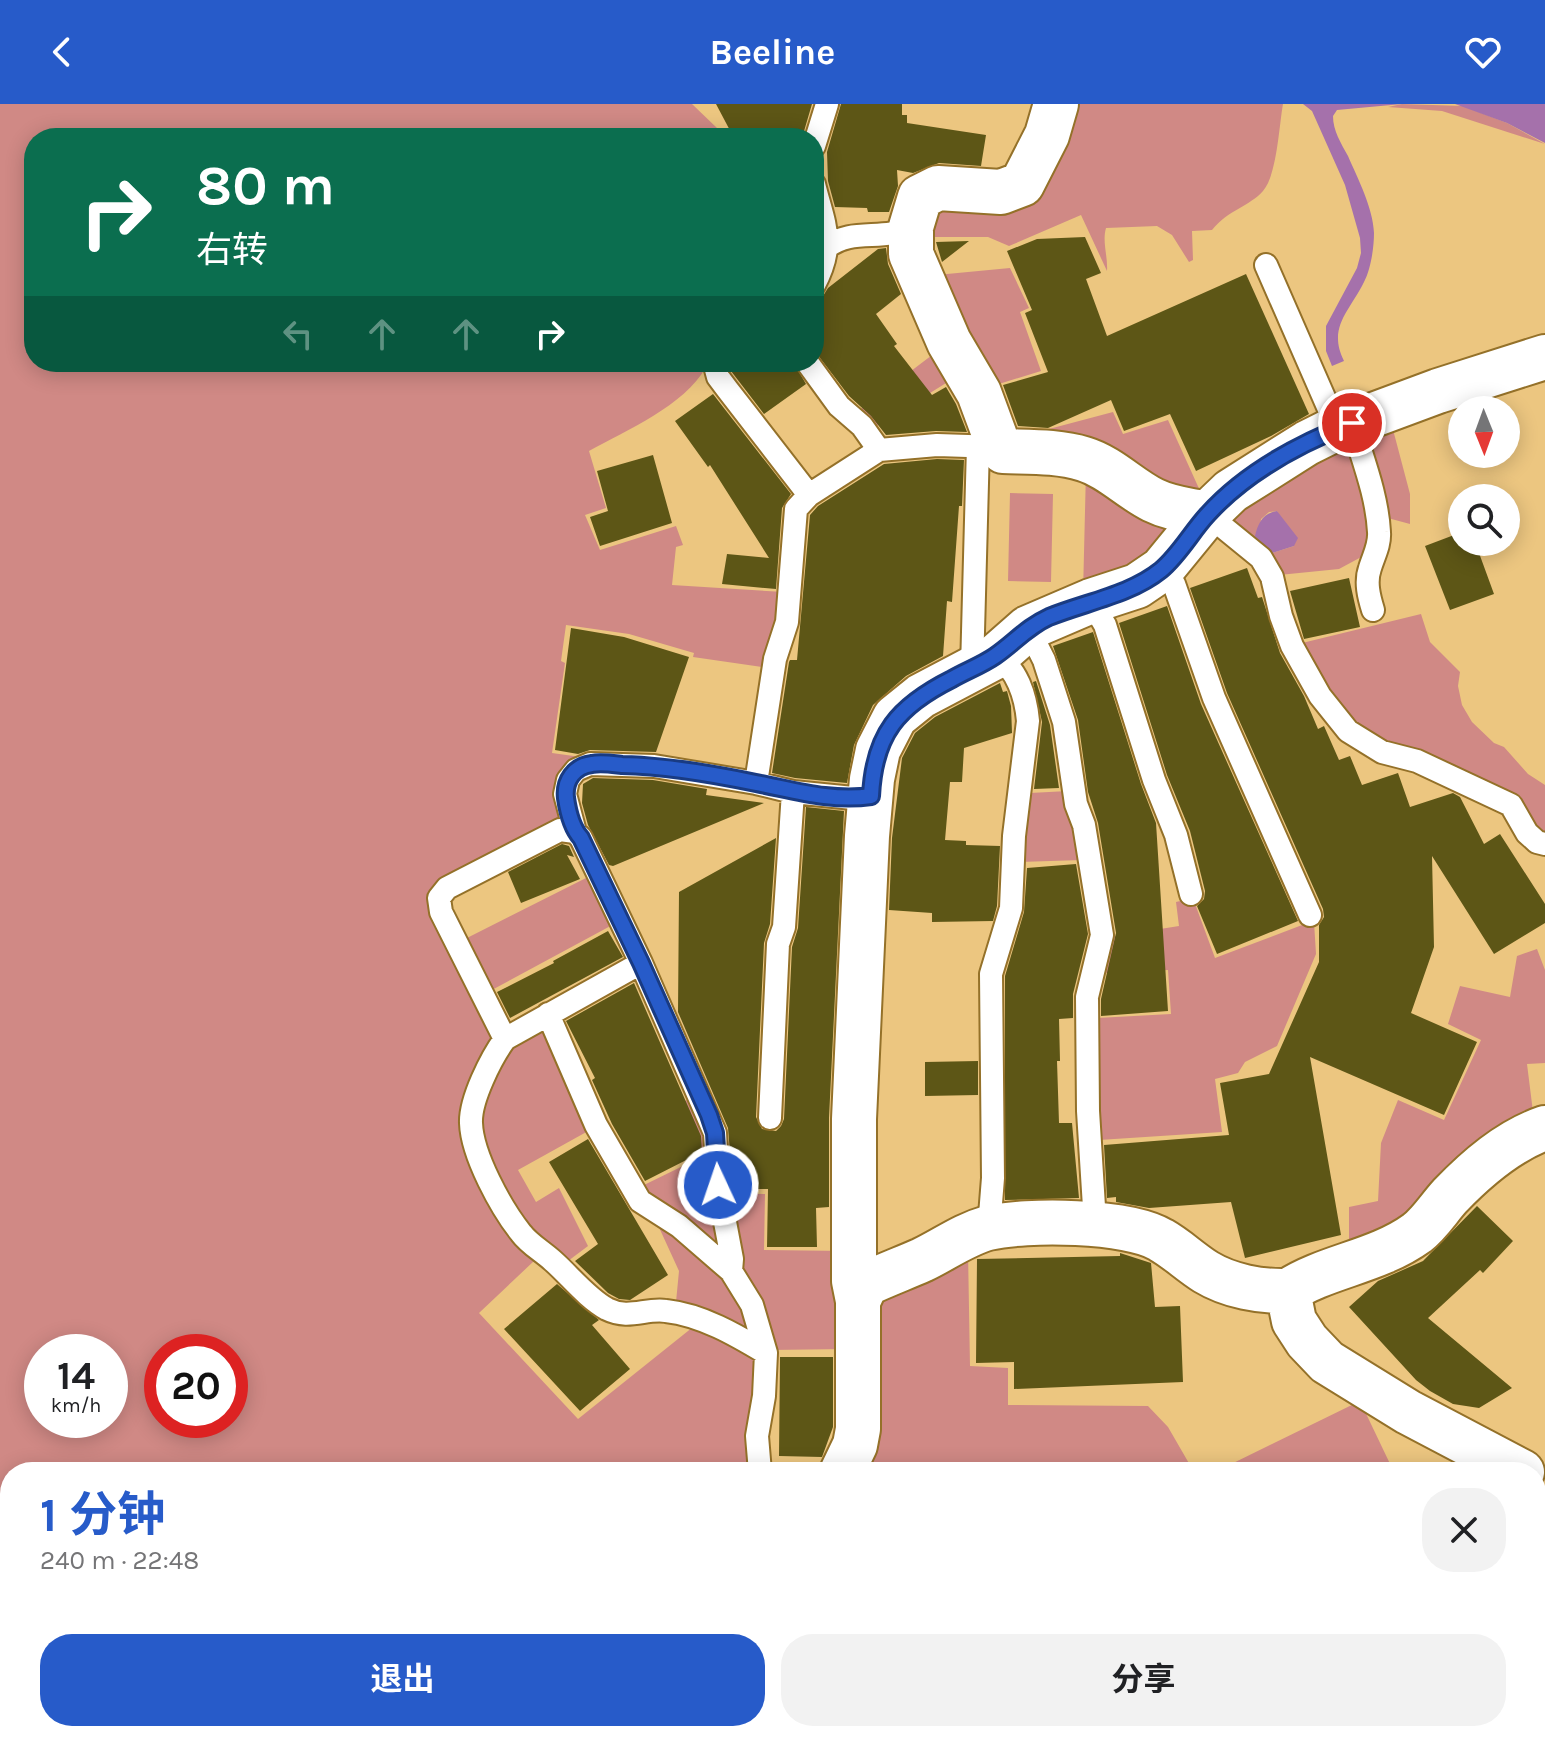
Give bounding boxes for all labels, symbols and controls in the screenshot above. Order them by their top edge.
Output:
icon: back [40,30,84,74]
icon: heart [1461,30,1505,74]
text: Beeline [710,31,835,73]
text: 80 m [196,153,335,218]
icon: right [64,160,168,264]
text: 右转 [196,229,268,271]
icon: left [276,312,320,356]
icon: ahead [360,312,404,356]
icon: ahead [444,312,488,356]
icon: right [528,312,572,356]
pin [1318,389,1386,457]
north arrow [1448,396,1520,468]
map controls [1448,396,1520,556]
icon: arrive [1330,401,1374,445]
button: search [1448,484,1520,556]
position arrow [676,1143,760,1227]
speed limit sign: 20 [144,1334,248,1438]
text: 14 [57,1352,95,1399]
text: km/h [51,1394,101,1417]
text: 1 分钟 [40,1487,165,1543]
button: close [1422,1488,1506,1572]
text: 240 m · 22:48 [40,1545,199,1576]
button: 退出 [40,1634,765,1726]
button: 分享 [781,1634,1506,1726]

